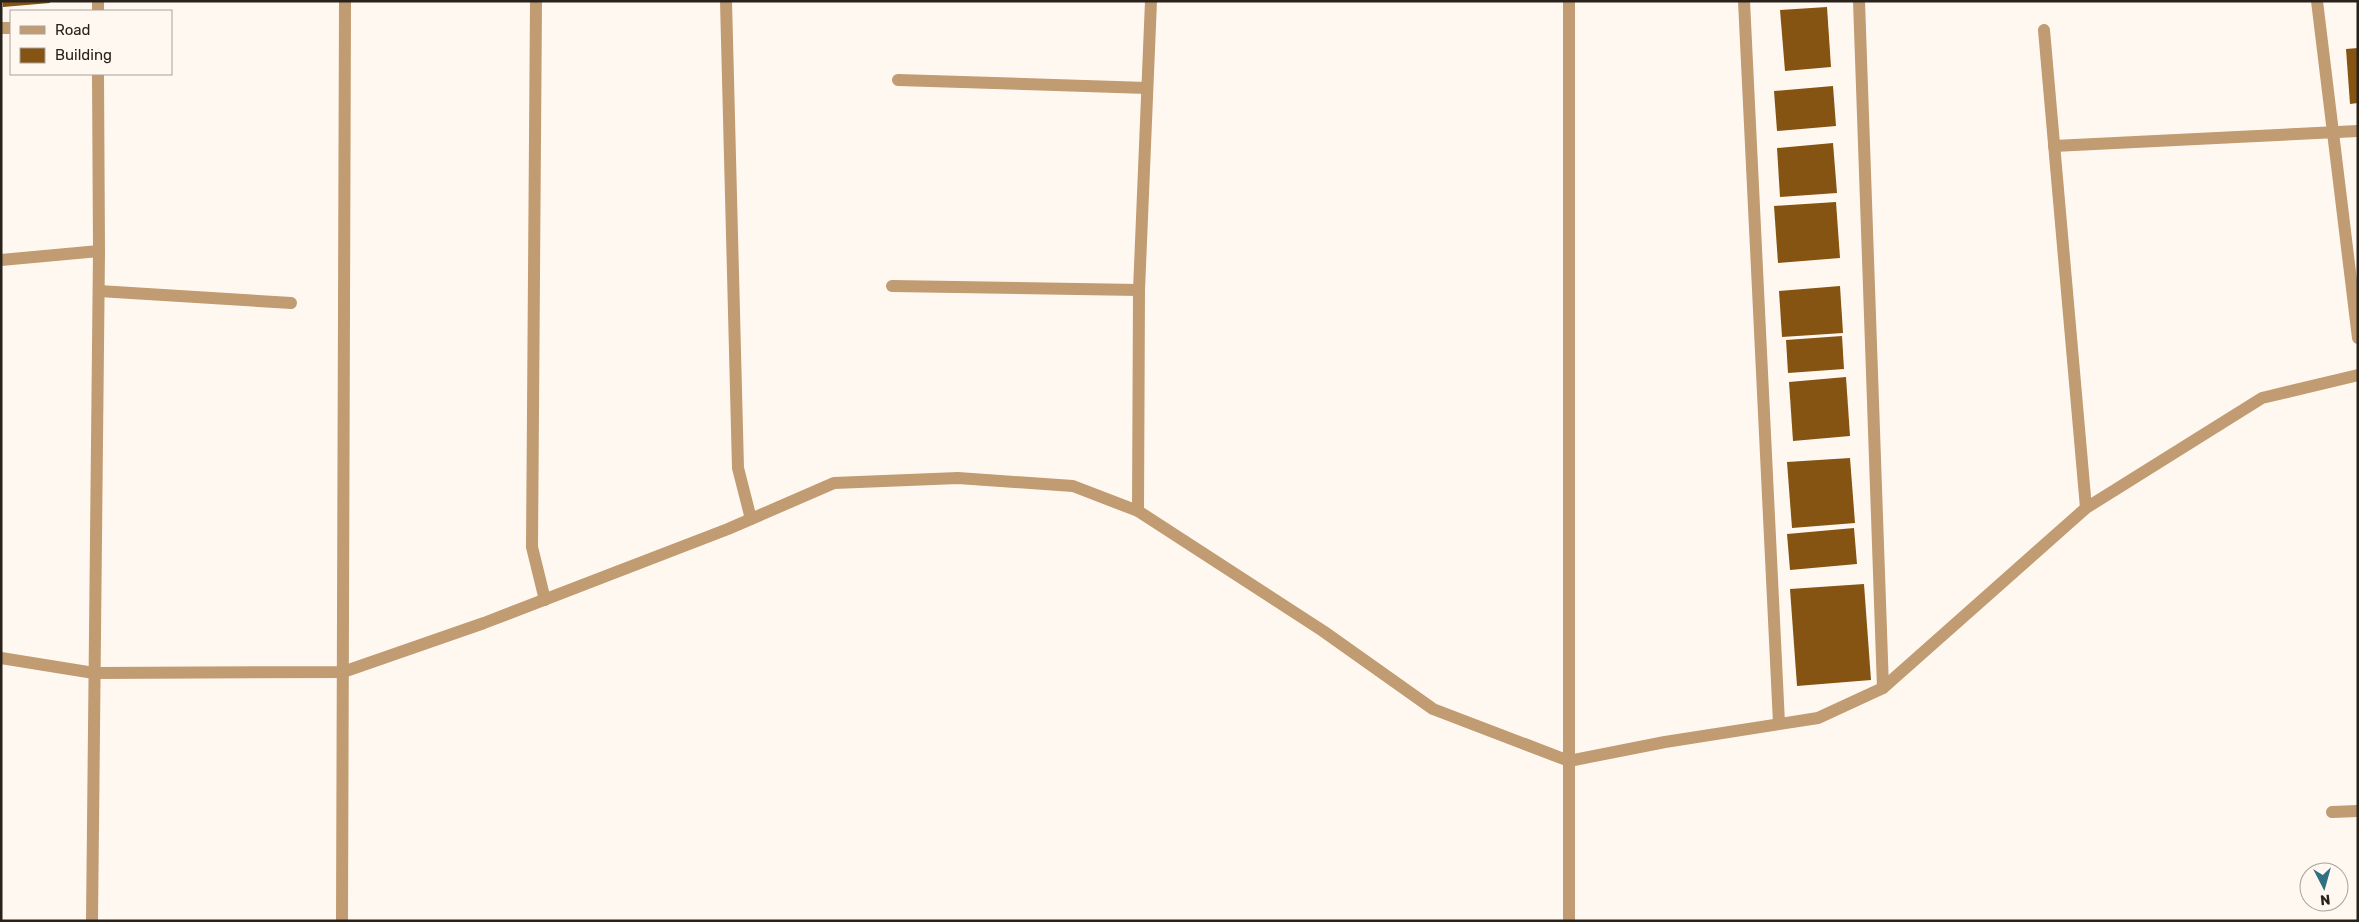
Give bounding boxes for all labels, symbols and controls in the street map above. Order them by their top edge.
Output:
legend [10,10,172,75]
text: Road [55,21,91,39]
text: Building [55,46,112,64]
north arrow [2299,862,2349,912]
text: N [2319,890,2331,908]

